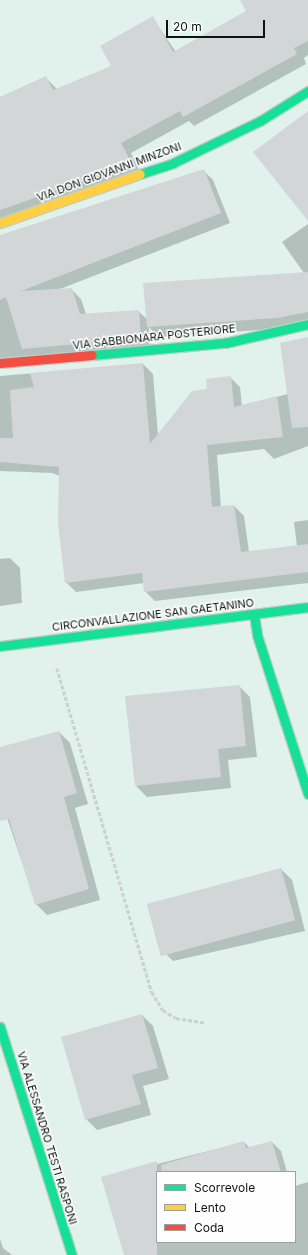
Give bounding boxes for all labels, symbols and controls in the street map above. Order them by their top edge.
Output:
scale bar [168,12,267,38]
text: 20 m [173,19,202,34]
street label: VIA DON GIOVANNI MINZONI [35,140,183,204]
street label: VIA SABBIONARA POSTERIORE [72,322,236,352]
street label: CIRCONVALLAZIONE SAN GAETANINO [51,596,255,634]
street label: VIA ALESSANDRO TESTI RASPONI [14,1050,80,1226]
legend [156,1171,296,1243]
text: Scorrevole [194,1180,255,1195]
text: Lento [194,1200,226,1215]
text: Coda [194,1220,224,1235]

